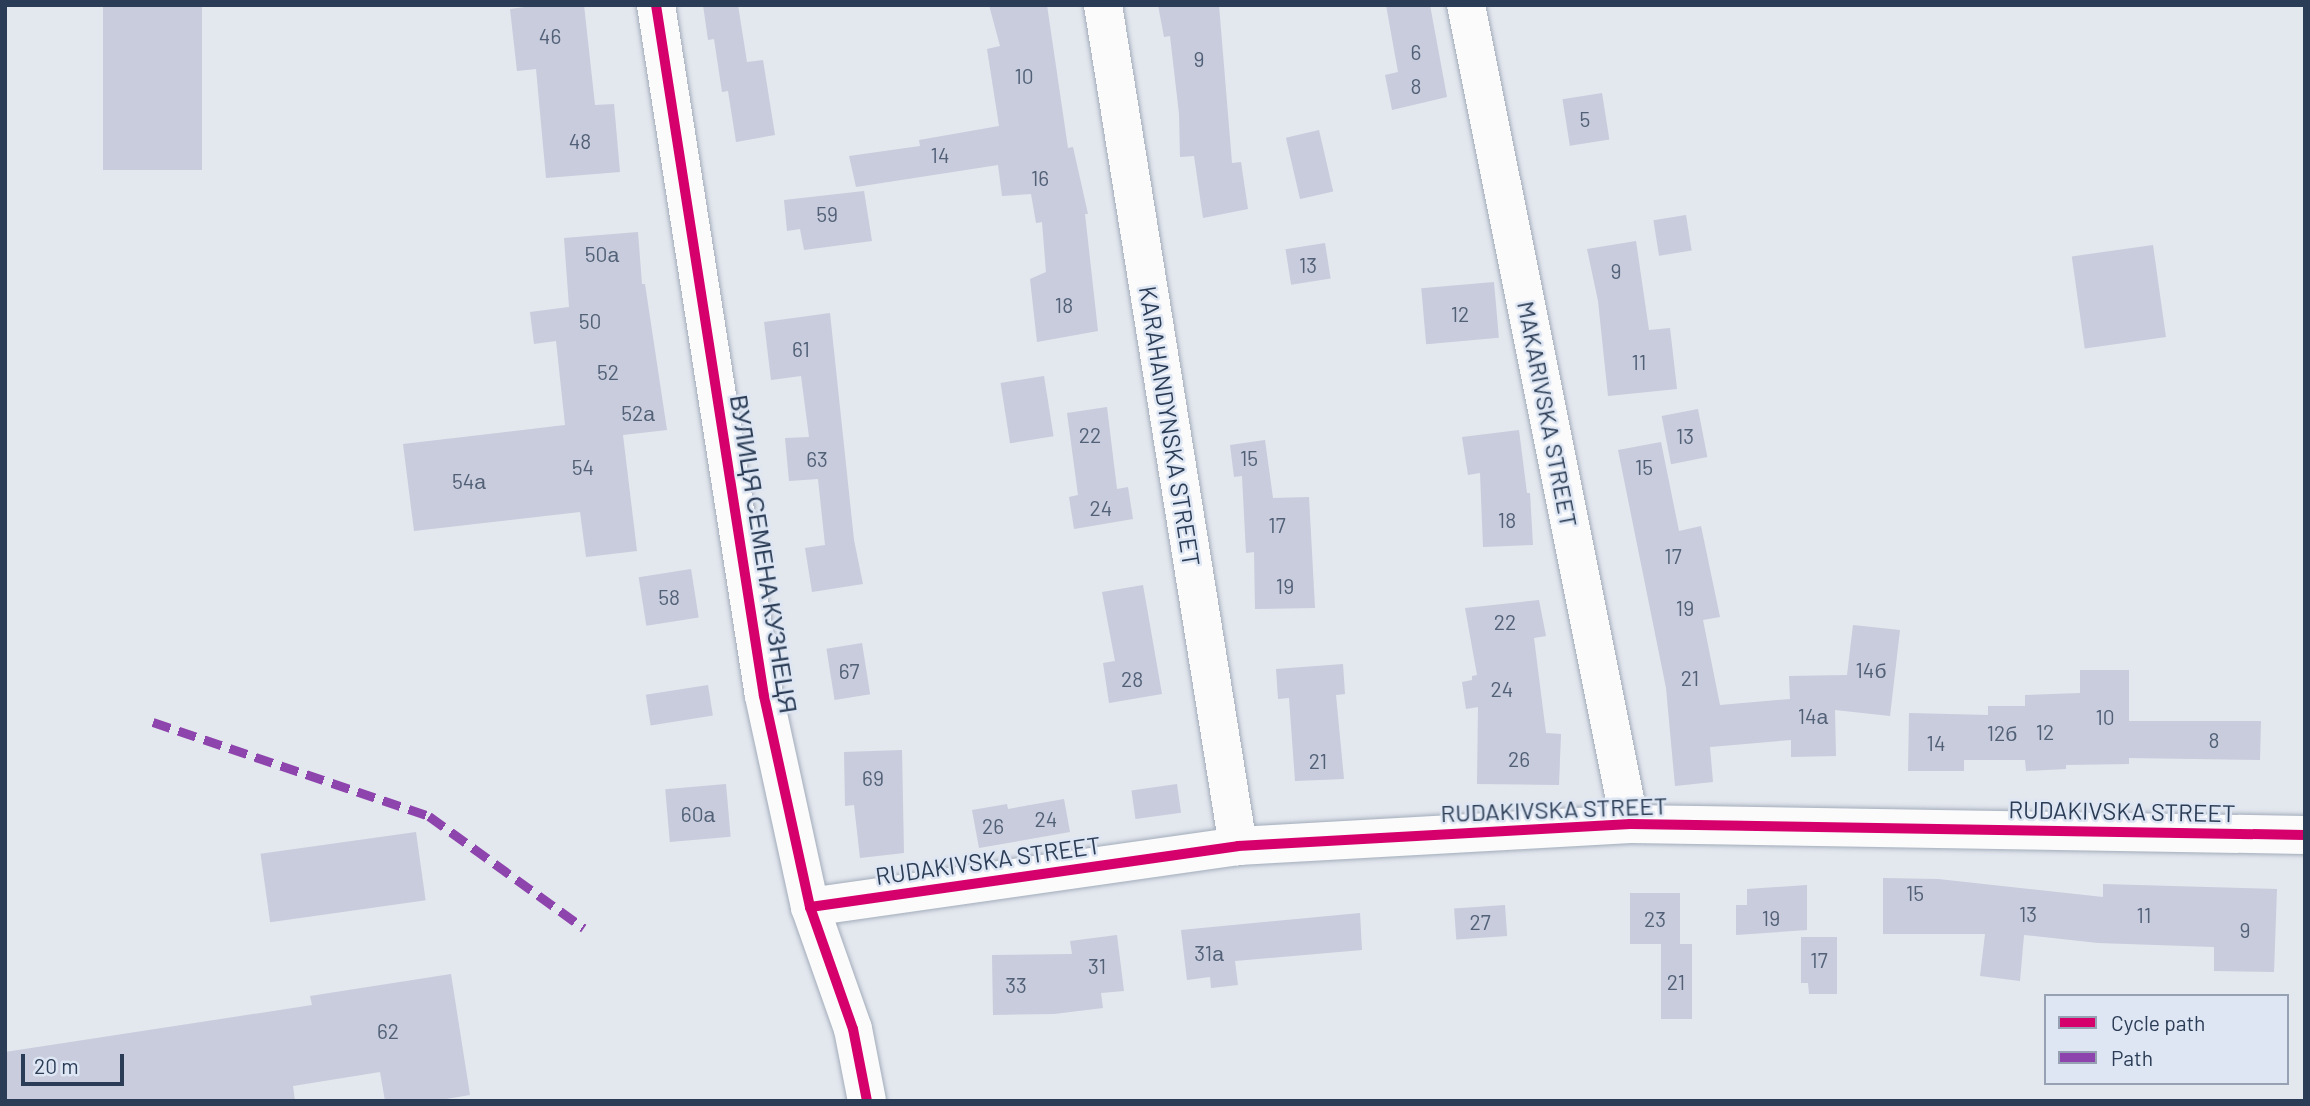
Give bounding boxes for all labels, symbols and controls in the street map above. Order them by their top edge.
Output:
house number: 46 [539,23,561,49]
house number: 6 [1411,39,1421,65]
house number: 9 [1194,46,1204,72]
house number: 10 [1014,63,1034,89]
house number: 8 [1411,73,1421,99]
house number: 5 [1580,106,1590,132]
house number: 48 [569,128,591,154]
house number: 14 [931,142,949,168]
house number: 16 [1031,165,1049,191]
house number: 59 [816,201,838,227]
house number: 50а [585,241,619,267]
house number: 13 [1299,252,1317,278]
house number: 9 [1611,258,1621,284]
street label: KARAHANDYNSKA STREET [1134,284,1206,568]
house number: 18 [1055,292,1073,318]
street label: MAKARIVSKA STREET [1512,299,1584,529]
house number: 12 [1451,301,1469,327]
house number: 50 [579,308,601,334]
house number: 61 [792,336,810,362]
house number: 11 [1632,349,1646,375]
house number: 52 [597,359,619,385]
street label: ВУЛИЦЯ СЕМЕНА КУЗНЕЦЯ [725,393,803,715]
house number: 52а [621,400,655,426]
house number: 22 [1079,422,1101,448]
house number: 13 [1676,423,1694,449]
house number: 15 [1240,445,1258,471]
house number: 63 [806,446,828,472]
house number: 54 [572,454,594,480]
house number: 15 [1635,454,1653,480]
house number: 54а [452,468,486,494]
house number: 24 [1090,495,1112,521]
house number: 18 [1498,507,1516,533]
house number: 17 [1268,512,1286,538]
house number: 17 [1664,543,1682,569]
house number: 19 [1276,573,1294,599]
house number: 58 [658,584,680,610]
house number: 19 [1676,595,1694,621]
house number: 22 [1494,609,1516,635]
house number: 14б [1856,657,1886,683]
house number: 67 [839,658,859,684]
house number: 21 [1681,665,1699,691]
house number: 28 [1121,666,1143,692]
house number: 24 [1491,676,1513,702]
house number: 14а [1798,703,1828,729]
house number: 10 [2095,704,2115,730]
house number: 12 [2036,719,2054,745]
house number: 12б [1987,720,2017,746]
house number: 8 [2209,727,2219,753]
house number: 14 [1927,730,1945,756]
house number: 26 [1508,746,1530,772]
house number: 21 [1309,748,1327,774]
house number: 69 [862,765,884,791]
street label: RUDAKIVSKA STREET [1440,791,1668,827]
street label: RUDAKIVSKA STREET [2008,795,2236,827]
house number: 60а [681,801,715,827]
house number: 24 [1035,806,1057,832]
house number: 26 [982,813,1004,839]
street label: RUDAKIVSKA STREET [874,830,1102,890]
house number: 15 [1906,880,1924,906]
house number: 13 [2019,901,2037,927]
house number: 11 [2137,902,2151,928]
house number: 19 [1762,905,1780,931]
house number: 23 [1644,906,1666,932]
house number: 27 [1469,909,1491,935]
house number: 9 [2240,917,2250,943]
house number: 31а [1194,940,1224,966]
house number: 17 [1810,947,1828,973]
house number: 31 [1088,953,1106,979]
house number: 21 [1667,969,1685,995]
house number: 33 [1005,972,1027,998]
legend [2044,994,2289,1085]
text: Cycle path [2111,1010,2205,1035]
house number: 62 [377,1018,399,1044]
scale bar [24,1040,128,1084]
text: Path [2111,1045,2153,1070]
text: 20 m [34,1053,79,1078]

